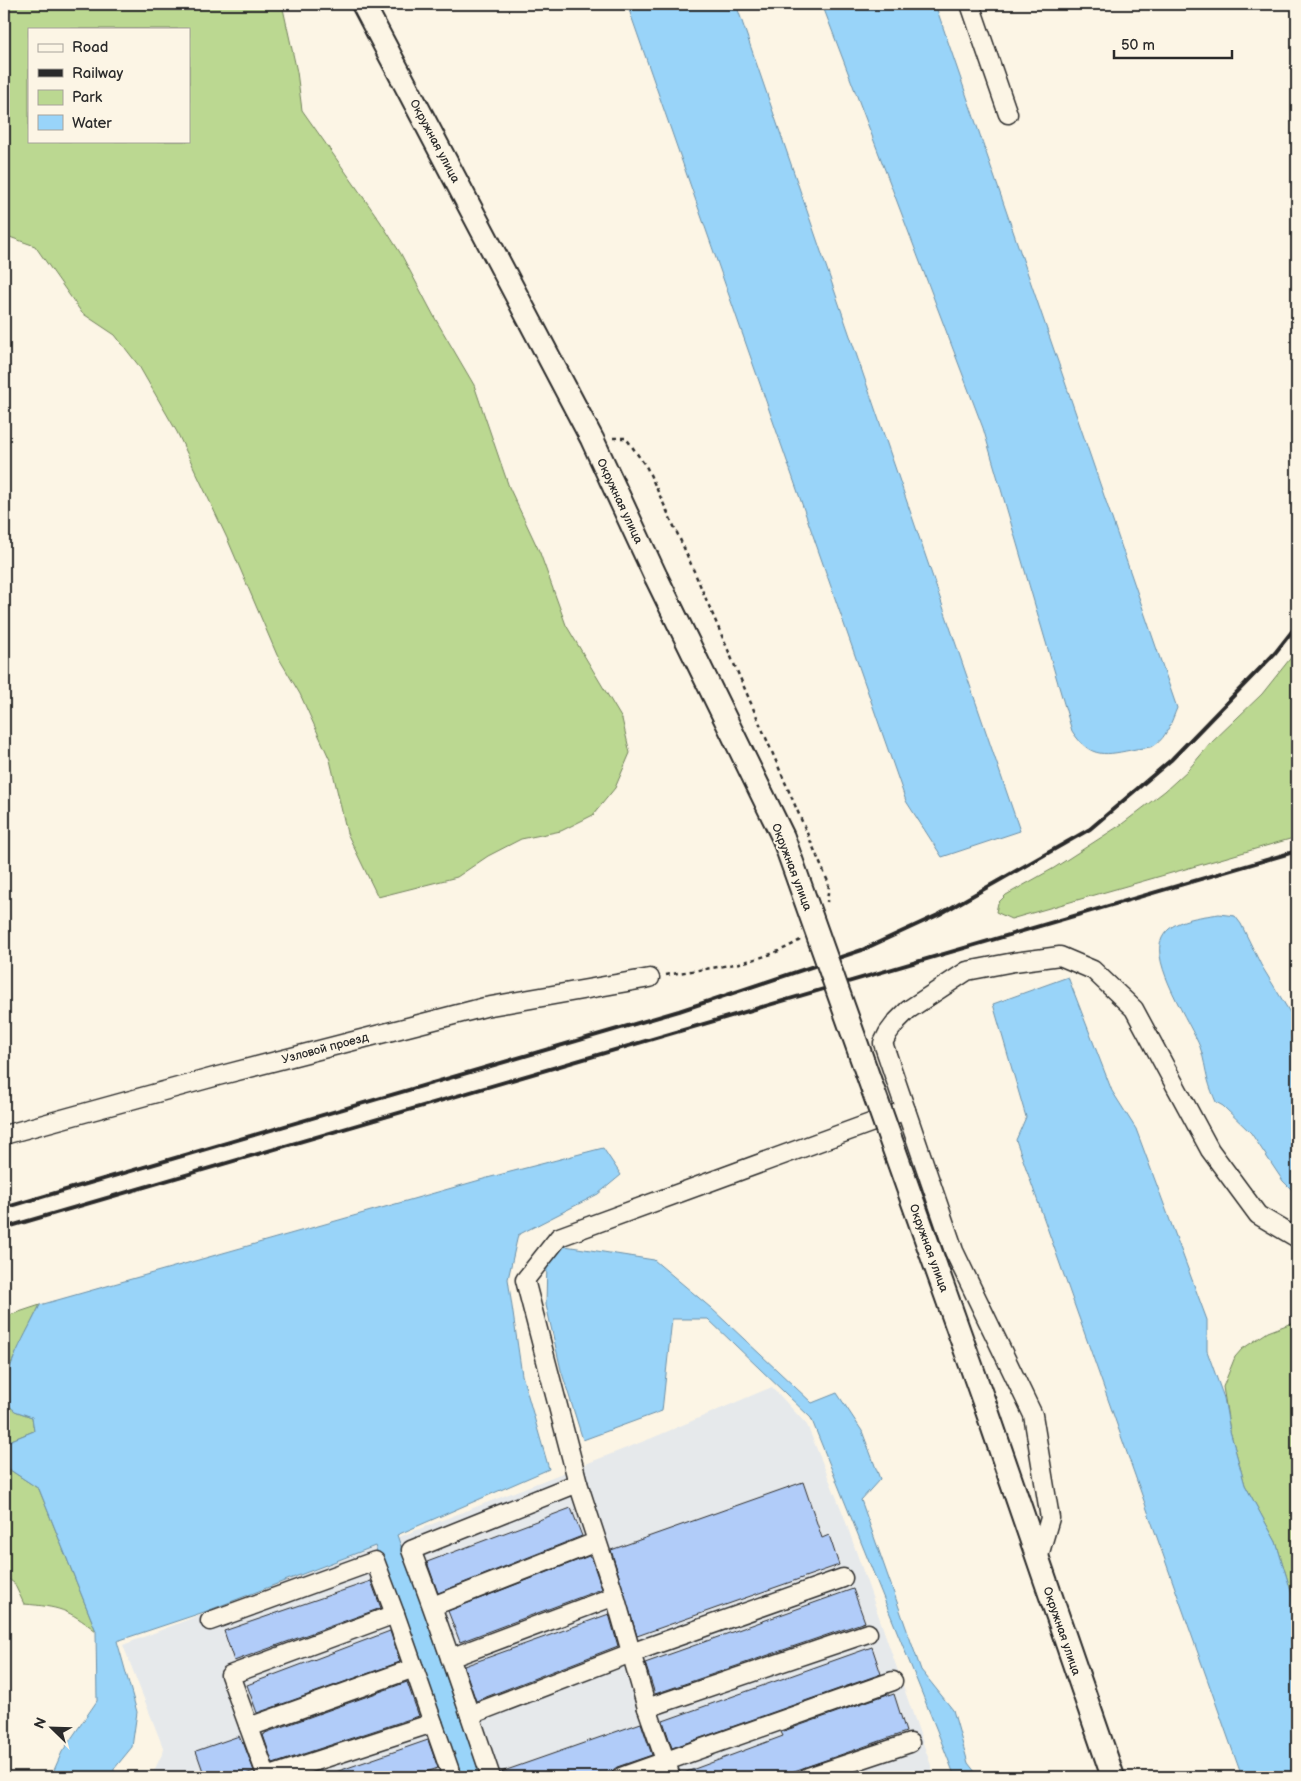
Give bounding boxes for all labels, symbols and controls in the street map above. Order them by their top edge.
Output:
legend [28,28,190,142]
scale bar [1114,28,1231,60]
text: 50 m [1121,36,1155,55]
text: Road [72,38,108,57]
text: Railway [72,64,123,83]
text: Park [72,88,103,107]
street label: Окружная улица [406,97,463,186]
text: Water [72,114,112,133]
street label: Окружная улица [593,456,646,546]
street label: Окружная улица [768,821,815,913]
street label: Узловой проезд [280,1030,371,1067]
street label: Окружная улица [906,1202,951,1294]
street label: Окружная улица [1039,1585,1084,1677]
north arrow [28,1704,78,1754]
text: N [31,1715,50,1731]

